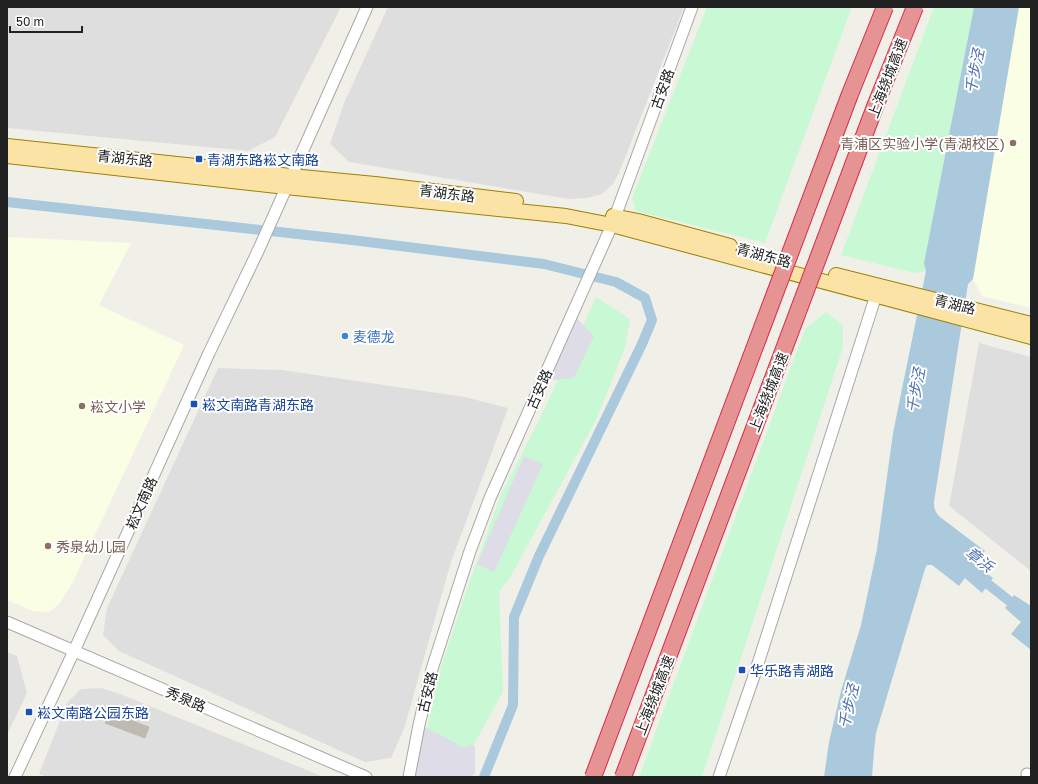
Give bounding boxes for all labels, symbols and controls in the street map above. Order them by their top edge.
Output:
scale bar [10,8,82,34]
text: 50 m [16,14,44,29]
street label: 上海绕城高速 [864,36,910,120]
water label: 千步泾 [961,45,988,95]
street label: 古安路 [647,66,677,112]
place label: 青浦区实验小学(青湖校区) [840,135,1005,152]
marker: 青浦区实验小学(青湖校区) [1008,138,1018,148]
street label: 青湖东路 [96,147,154,169]
place label: 青湖东路崧文南路 [207,151,319,168]
marker: 青湖东路崧文南路 [194,154,204,164]
street label: 青湖东路 [418,181,476,205]
street label: 青湖东路 [735,240,793,270]
street label: 青湖路 [933,291,977,317]
place label: 麦德龙 [353,328,395,345]
marker: 麦德龙 [340,331,350,341]
street label: 上海绕城高速 [745,350,791,434]
water label: 千步泾 [902,364,928,414]
street label: 古安路 [523,366,555,412]
place label: 崧文南路青湖东路 [202,396,314,413]
place label: 崧文小学 [90,398,146,415]
marker: 崧文南路青湖东路 [189,399,199,409]
marker: 崧文小学 [77,401,87,411]
street label: 崧文南路 [122,474,160,532]
place label: 秀泉幼儿园 [56,538,126,555]
marker: 秀泉幼儿园 [43,541,53,551]
water label: 章浜 [963,543,999,577]
street label: 上海绕城高速 [631,653,677,737]
place label: 华乐路青湖路 [750,662,834,679]
marker: 华乐路青湖路 [737,665,747,675]
street label: 古安路 [414,670,440,714]
water label: 千步泾 [834,680,862,730]
street label: 秀泉路 [163,683,209,715]
place label: 崧文南路公园东路 [37,704,149,721]
marker: 崧文南路公园东路 [24,707,34,717]

